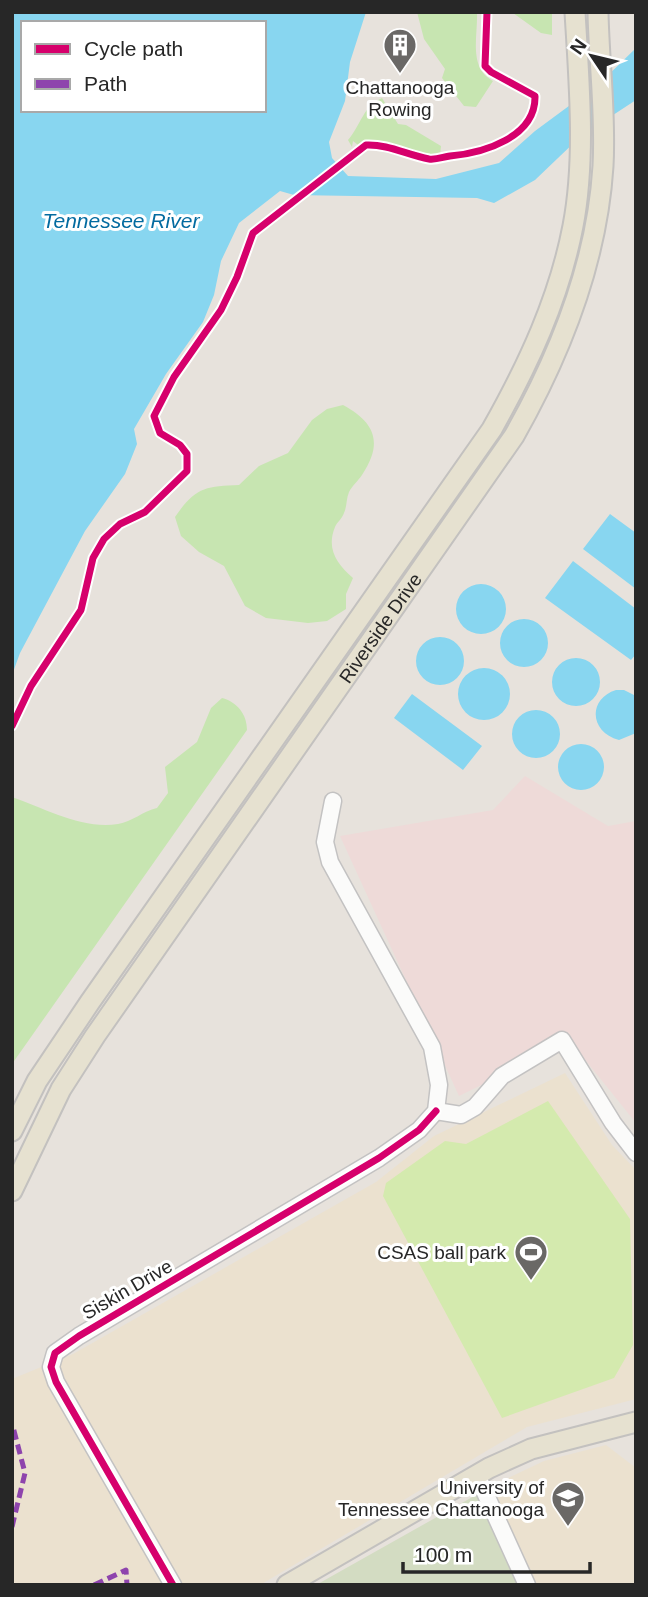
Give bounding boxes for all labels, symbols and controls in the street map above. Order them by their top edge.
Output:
legend [21,21,266,112]
north arrow [557,21,627,91]
building icon: Chattanooga Rowing [381,26,419,75]
text: N [566,35,591,58]
text: Cycle path [84,37,183,60]
text: Path [84,72,127,95]
place label: Chattanooga Rowing [346,77,455,120]
water label: Tennessee River [43,209,200,232]
street label: Riverside Drive [335,569,426,687]
sports icon: CSAS ball park [512,1233,550,1282]
place label: CSAS ball park [377,1242,506,1263]
street label: Siskin Drive [79,1255,176,1324]
place label: University of Tennessee Chattanooga [338,1477,545,1520]
school or university icon: University of Tennessee Chattanooga [549,1479,587,1528]
scale bar [403,1530,590,1574]
text: 100 m [414,1543,472,1566]

